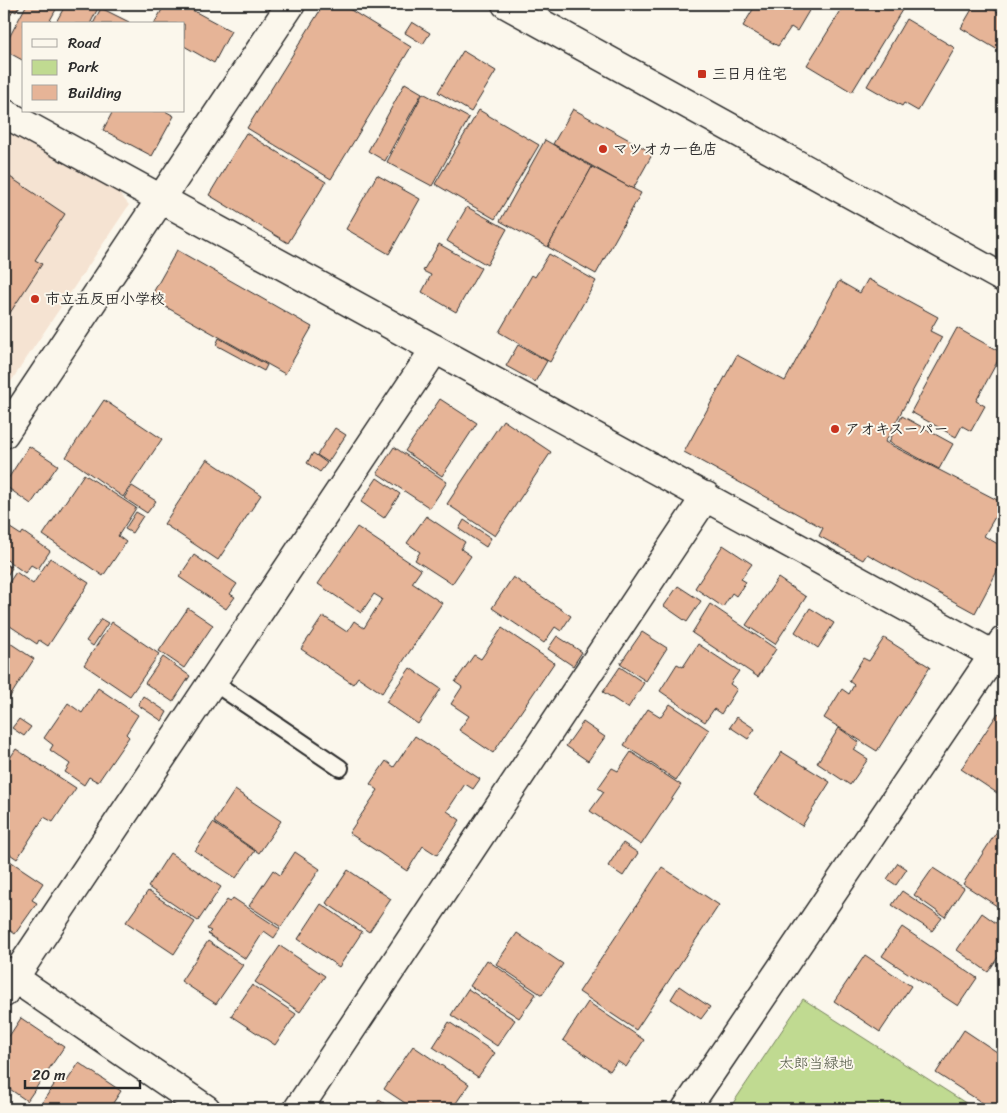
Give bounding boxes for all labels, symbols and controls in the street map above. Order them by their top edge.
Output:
legend [22,22,185,112]
text: Road [68,30,101,56]
text: Park [68,54,99,80]
place label: 三日月住宅 [712,61,787,87]
marker: 三日月住宅 [696,68,708,80]
text: Building [68,80,122,106]
place label: マツオカ一色店 [613,136,718,162]
marker: マツオカ一色店 [597,143,609,155]
place label: 市立五反田小学校 [45,286,165,312]
marker: 市立五反田小学校 [29,293,41,305]
place label: アオキスーパー [845,416,949,442]
marker: アオキスーパー [829,423,841,435]
park label: 太郎当緑地 [778,1050,854,1076]
scale bar [25,1058,140,1090]
text: 20 m [32,1062,66,1088]

